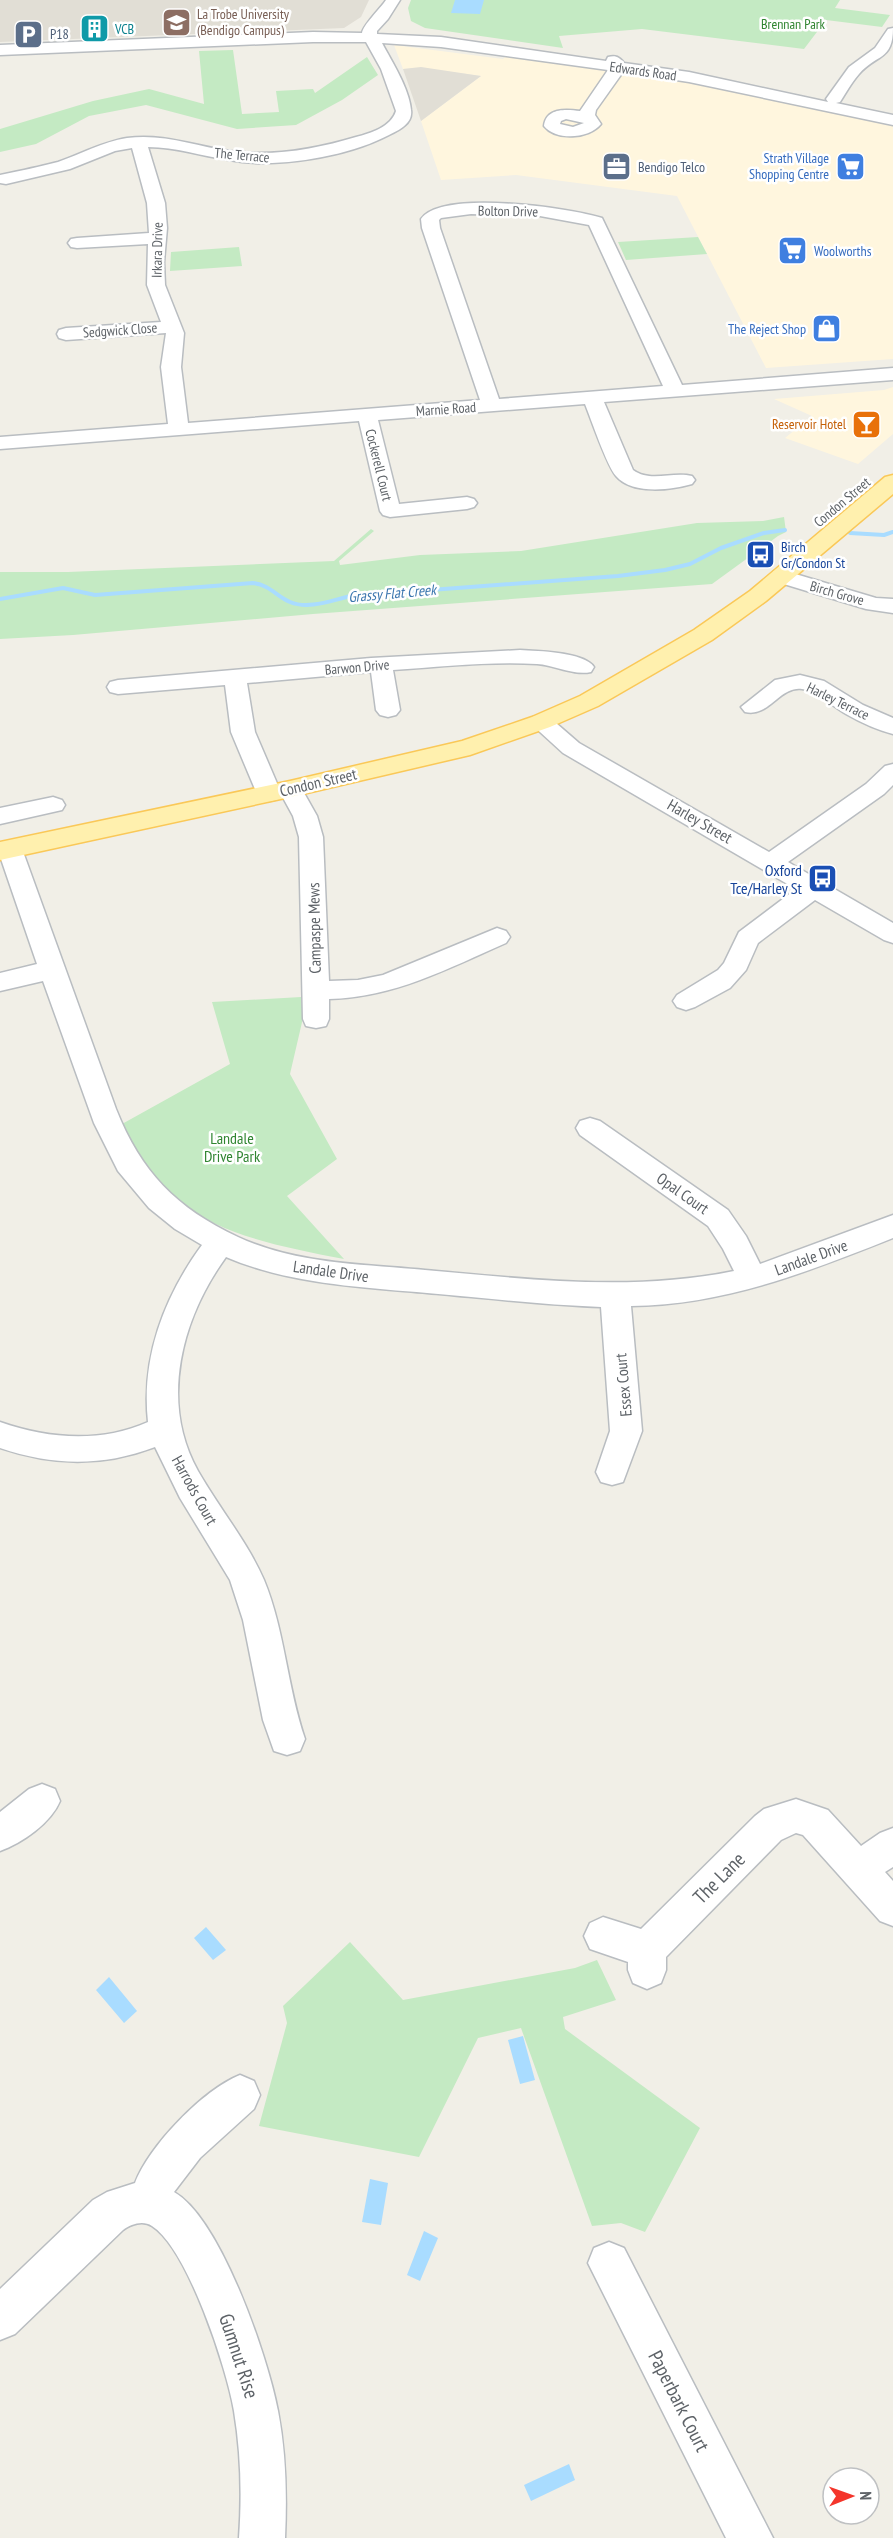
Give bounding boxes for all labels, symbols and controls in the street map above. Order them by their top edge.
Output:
place label: La Trobe University (Bendigo Campus) [197,5,290,39]
school or university icon: La Trobe University (Bendigo Campus) [160,6,192,38]
building icon: VCB [78,13,110,45]
park label: Brennan Park [761,15,826,33]
parking icon: P18 [13,18,45,50]
place label: VCB [114,20,134,38]
place label: P18 [50,25,69,43]
street label: Edwards Road [608,57,678,85]
street label: The Terrace [214,144,270,166]
place label: Strath Village Shopping Centre [749,149,829,183]
supermarket icon: Strath Village Shopping Centre [834,150,866,182]
office icon: Bendigo Telco [601,151,633,183]
place label: Bendigo Telco [638,158,705,176]
street label: Bolton Drive [478,201,538,221]
street label: Irkara Drive [148,222,166,278]
supermarket icon: Woolworths [777,235,809,267]
place label: Woolworths [814,242,872,260]
shop icon: The Reject Shop [811,313,843,345]
street label: Sedgwick Close [82,318,158,342]
place label: The Reject Shop [728,320,806,338]
street label: Marnie Road [415,398,477,420]
bar icon: Reservoir Hotel [851,408,883,440]
place label: Reservoir Hotel [772,415,847,433]
street label: Cockerell Court [361,427,397,503]
street label: Condon Street [810,473,874,531]
place label: Birch Gr/Condon St [781,538,845,572]
bus stop icon: Birch Gr/Condon St [744,539,776,571]
street label: Birch Grove [808,577,866,609]
water label: Grassy Flat Creek [347,580,439,606]
street label: Barwon Drive [324,655,390,679]
street label: Harley Terrace [804,678,873,724]
street label: Condon Street [278,763,359,801]
street label: Harley Street [664,794,736,848]
place label: Oxford Tce/Harley St [730,860,803,898]
bus stop icon: Oxford Tce/Harley St [807,863,839,895]
street label: Campaspe Mews [303,882,325,974]
park label: Landale Drive Park [204,1128,261,1166]
street label: Opal Court [653,1168,713,1219]
street label: Landale Drive [772,1235,850,1279]
street label: Landale Drive [292,1256,370,1286]
street label: Essex Court [610,1352,636,1418]
street label: Harrods Court [168,1452,223,1529]
street label: The Lane [687,1846,751,1910]
street label: Gumnut Rise [213,2310,265,2402]
street label: Paperbark Court [642,2346,716,2456]
north arrow [821,2466,881,2526]
text: N [856,2491,876,2500]

